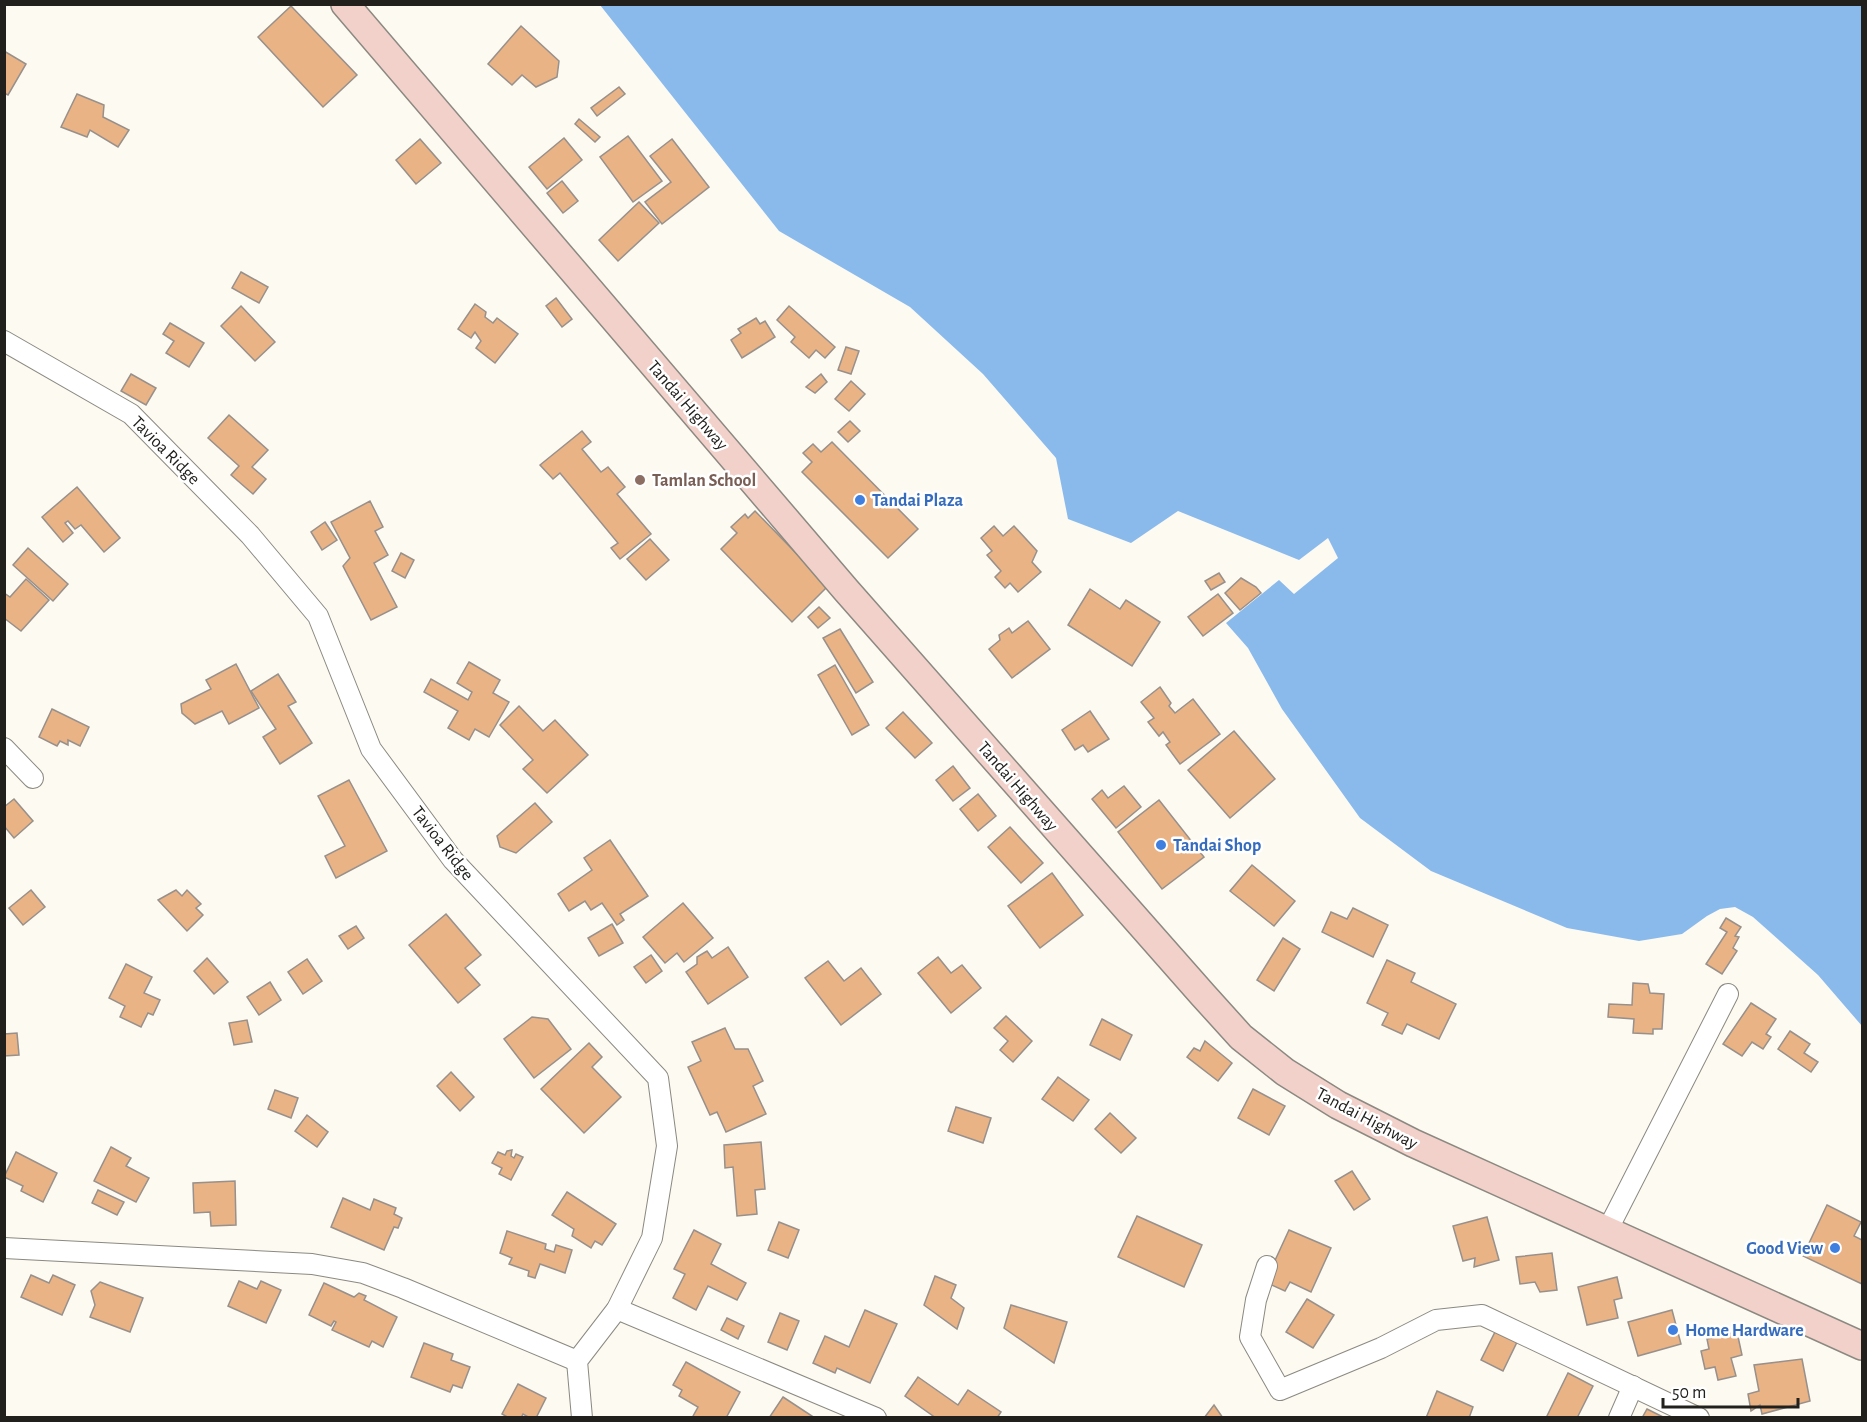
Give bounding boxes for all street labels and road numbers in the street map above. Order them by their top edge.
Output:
street label: Tandai Highway [644,357,731,454]
street label: Tavioa Ridge [128,413,203,488]
street label: Tandai Highway [974,738,1061,835]
street label: Tavioa Ridge [408,803,477,884]
street label: Tandai Highway [1313,1085,1421,1153]

